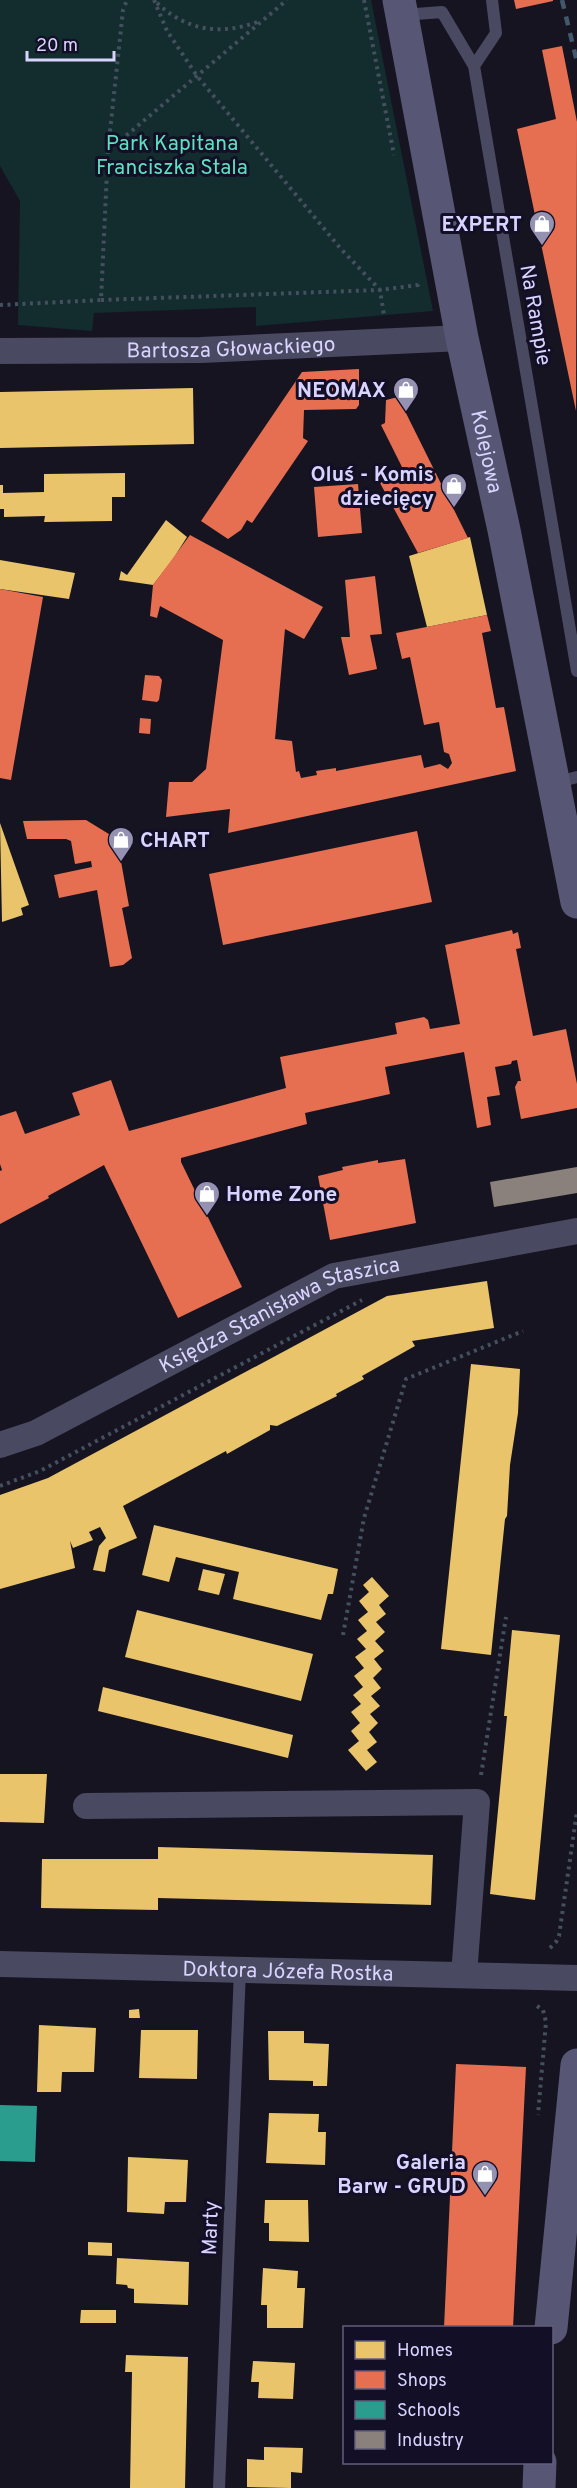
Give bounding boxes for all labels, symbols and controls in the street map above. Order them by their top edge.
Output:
scale bar [27,24,114,62]
text: 20 m [36,35,78,58]
park label: Park Kapitana Franciszka Stala [96,131,248,182]
shop icon: EXPERT [527,209,557,247]
place label: EXPERT [442,212,522,239]
street label: Na Rampie [512,263,557,368]
street label: Bartosza Głowackiego [126,332,336,365]
shop icon: NEOMAX [391,375,421,413]
place label: NEOMAX [297,378,386,405]
street label: Kolejowa [463,408,508,496]
place label: Oluś - Komis dziecięcy [310,462,434,513]
shop icon: Oluś - Komis dziecięcy [439,471,469,509]
shop icon: CHART [106,825,136,863]
place label: CHART [140,828,210,855]
shop icon: Home Zone [192,1179,222,1217]
place label: Home Zone [226,1182,337,1209]
street label: Księdza Stanisława Staszica [155,1252,402,1381]
street label: Doktora Józefa Rostka [182,1956,394,1989]
place label: Galeria Barw - GRUD [337,2150,466,2201]
shop icon: Galeria Barw - GRUD [470,2159,500,2197]
street label: Marty [197,2200,226,2256]
legend [343,2326,553,2464]
text: Homes [397,2340,453,2363]
text: Shops [397,2370,447,2393]
text: Schools [397,2400,460,2423]
text: Industry [397,2430,464,2453]

